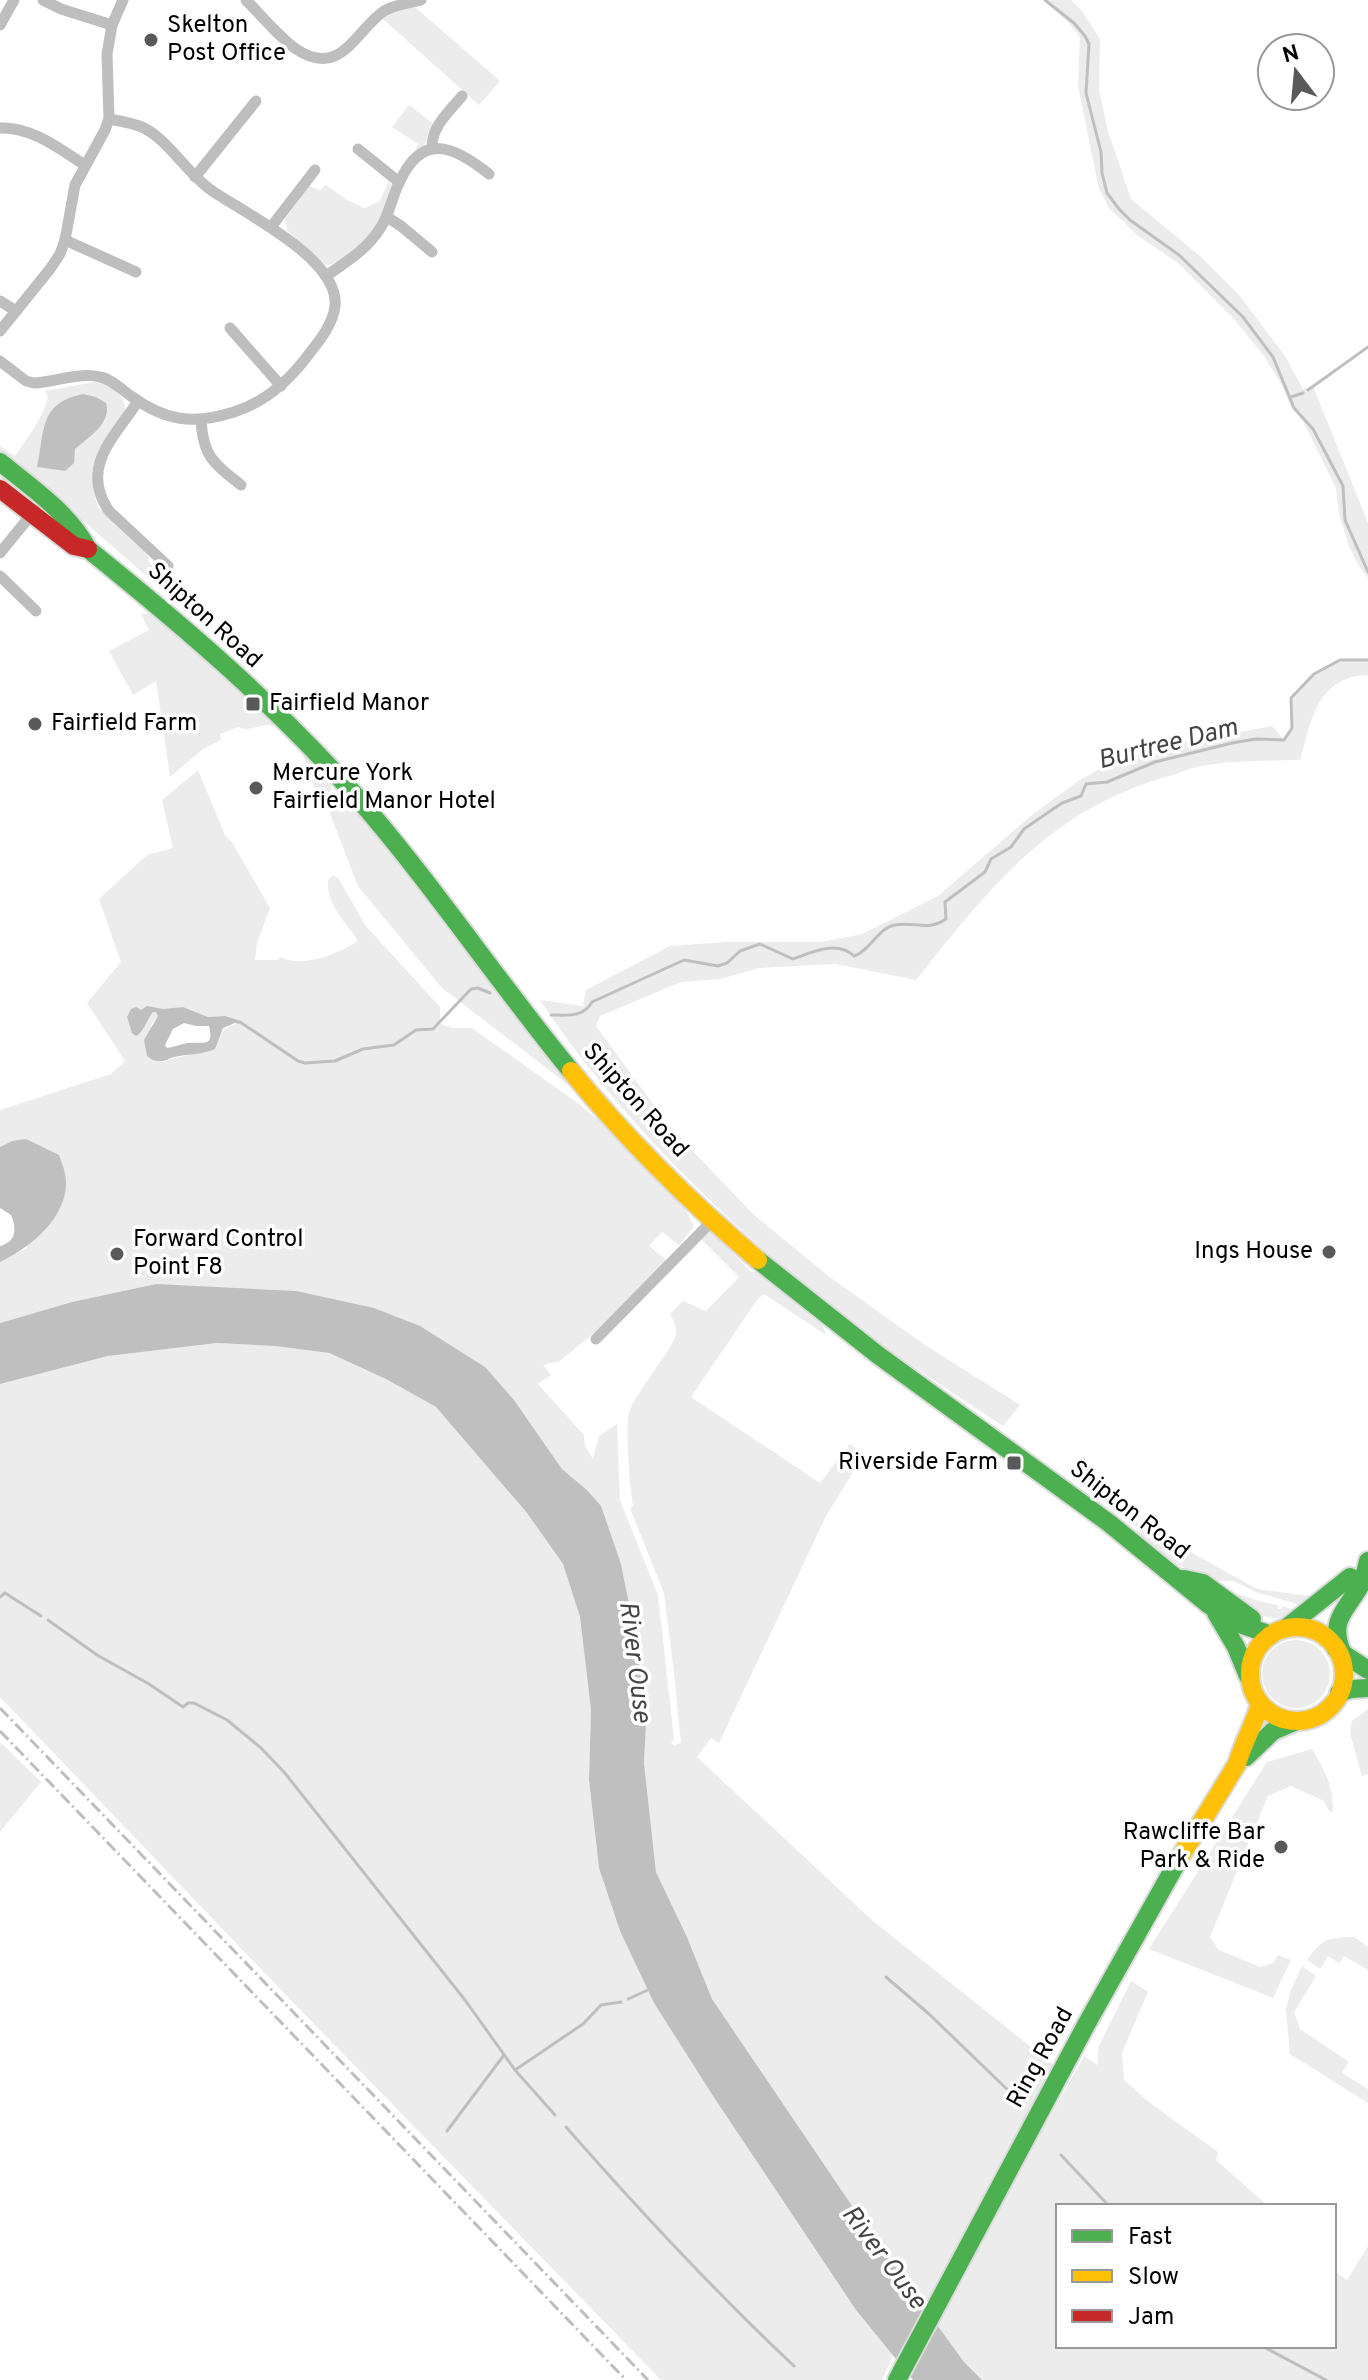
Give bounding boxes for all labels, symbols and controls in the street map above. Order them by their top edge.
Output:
place label: Skelton Post Office [167,11,286,69]
marker: Skelton Post Office [142,31,160,49]
north arrow [1256,32,1336,112]
text: N [1280,40,1302,70]
street label: Shipton Road [140,557,268,675]
place label: Fairfield Manor [269,689,429,719]
marker: Fairfield Manor [244,695,262,713]
place label: Fairfield Farm [51,709,197,739]
water label: Burtree Dam [1095,712,1242,778]
marker: Fairfield Farm [26,715,44,733]
place label: Mercure York Fairfield Manor Hotel [272,759,496,817]
marker: Mercure York Fairfield Manor Hotel [247,779,265,797]
street label: Shipton Road [576,1037,694,1165]
place label: Forward Control Point F8 [133,1225,304,1283]
place label: Ings House [1194,1237,1313,1267]
marker: Ings House [1320,1243,1338,1261]
marker: Forward Control Point F8 [108,1245,126,1263]
place label: Riverside Farm [838,1448,998,1478]
marker: Riverside Farm [1005,1454,1023,1472]
street label: Shipton Road [1063,1455,1195,1567]
water label: River Ouse [610,1599,658,1725]
place label: Rawcliffe Bar Park & Ride [1123,1818,1265,1876]
marker: Rawcliffe Bar Park & Ride [1272,1838,1290,1856]
street label: Ring Road [1001,2002,1081,2114]
water label: River Ouse [833,2199,933,2317]
legend [1056,2204,1336,2348]
text: Fast [1128,2223,1172,2253]
text: Slow [1128,2263,1179,2293]
text: Jam [1128,2303,1174,2333]

